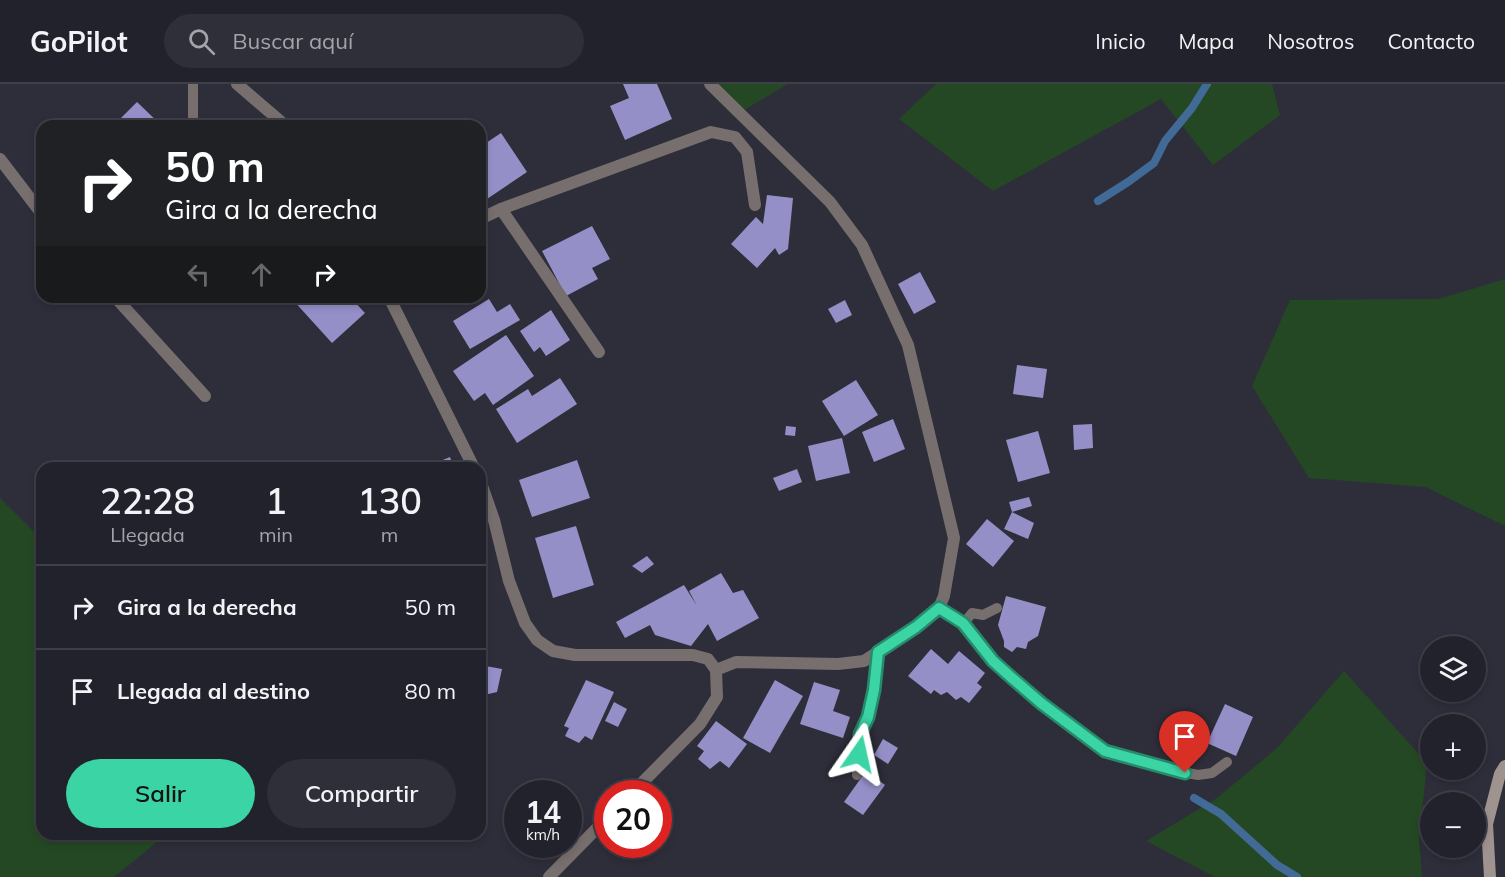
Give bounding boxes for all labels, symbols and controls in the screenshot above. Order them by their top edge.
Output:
search box [164,14,584,68]
text: GoPilot [30,24,128,59]
icon: search [185,25,218,58]
text: Buscar aquí [233,27,353,55]
text: Inicio [1095,28,1145,54]
text: Mapa [1178,28,1234,54]
text: Nosotros [1267,28,1354,54]
text: Contacto [1387,28,1475,54]
text: 50 m [165,140,265,193]
icon: right [66,144,144,222]
text: Gira a la derecha [165,192,378,226]
icon: left [182,258,215,291]
icon: ahead [245,258,278,291]
icon: right [308,258,341,291]
text: 22:28 [100,478,195,523]
text: 1 [265,478,287,523]
text: 130 [357,478,422,523]
text: Llegada [110,522,185,547]
text: min [259,522,293,547]
text: m [381,522,398,547]
icon: right [66,591,99,624]
text: Gira a la derecha [117,593,297,621]
text: 50 m [405,593,456,621]
map controls [1420,636,1486,858]
button: layers [1420,636,1486,702]
icon: arrive [66,675,99,708]
text: Llegada al destino [117,677,310,705]
text: 80 m [405,677,456,705]
pin [1159,711,1210,773]
button: + [1420,714,1486,780]
icon: arrive [1168,720,1201,753]
position arrow [827,722,891,786]
button: Salir [66,759,255,828]
button: Compartir [267,759,456,828]
speed limit sign: 20 [594,780,672,858]
button: − [1420,792,1486,858]
text: 14 [525,793,561,831]
text: km/h [526,825,560,844]

